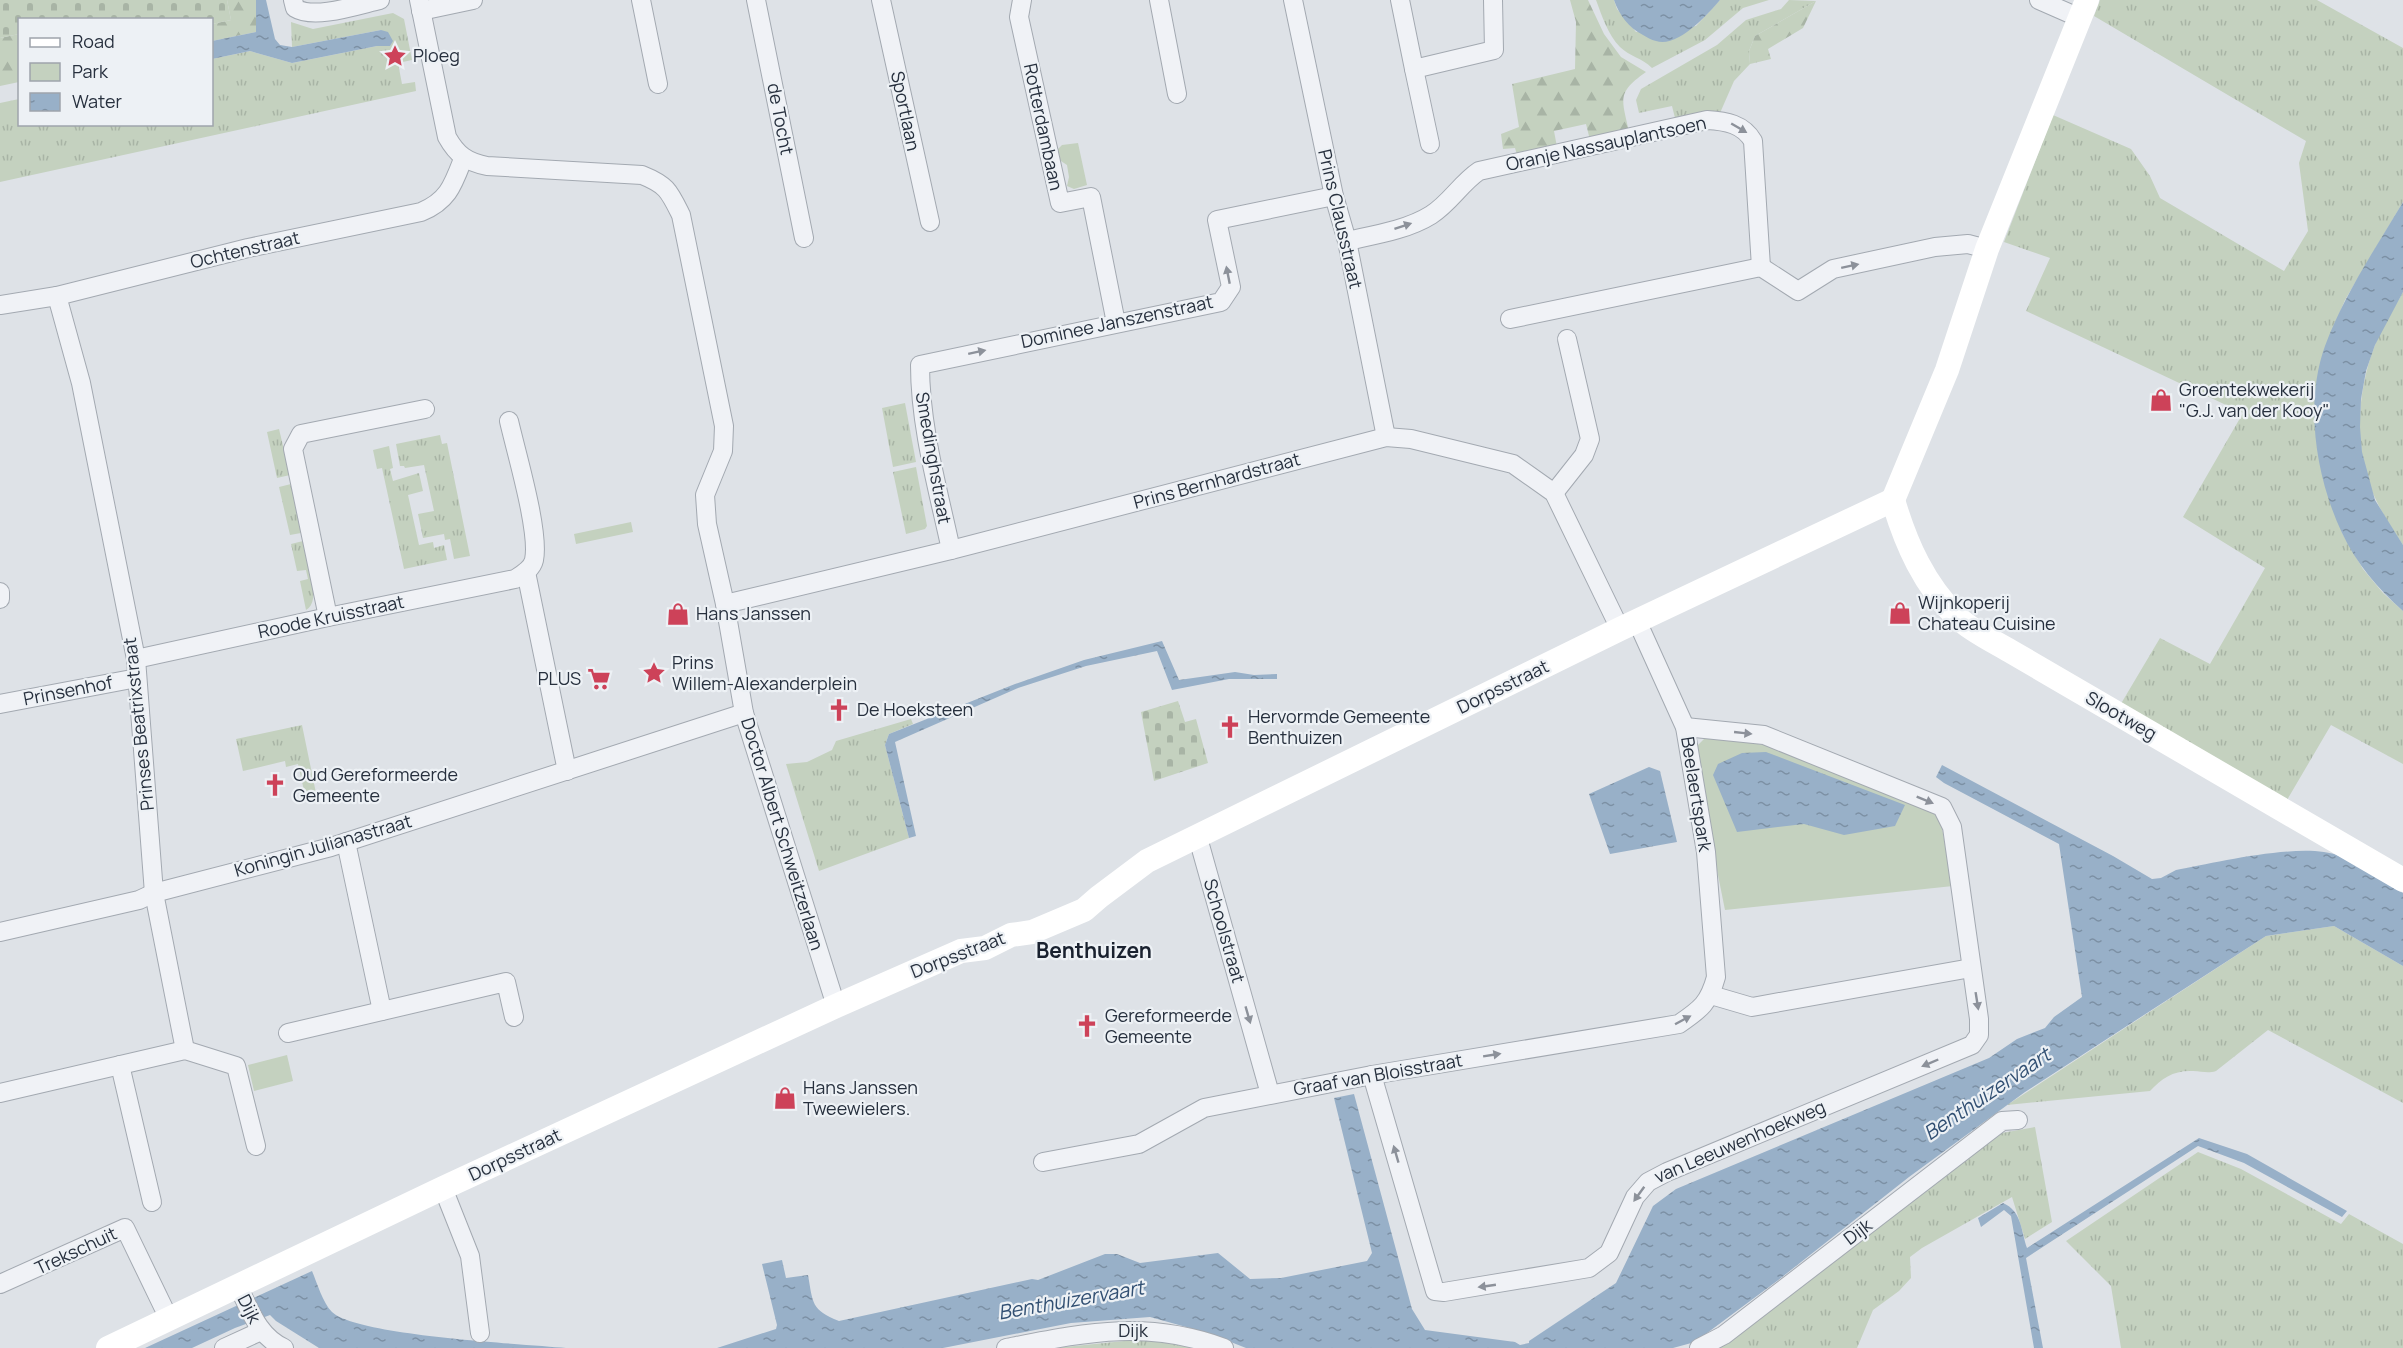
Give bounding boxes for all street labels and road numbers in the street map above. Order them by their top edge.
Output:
street label: Rotterdambaan [1019,61,1069,193]
street label: Sportlaan [886,69,926,153]
street label: de Tocht [762,81,800,157]
street label: Oranje Nassauplantsoen [1503,110,1708,176]
street label: Prins Clausstraat [1313,147,1369,291]
street label: Ochtenstraat [188,225,302,273]
street label: Dominee Janszenstraat [1019,289,1215,353]
street label: Smedinghstraat [911,390,957,526]
street label: Prins Bernhardstraat [1131,446,1303,514]
street label: Roode Kruisstraat [255,589,406,643]
street label: Prinses Beatrixstraat [117,636,159,812]
street label: Dorpsstraat [1453,654,1552,719]
street label: Prinsenhof [21,669,115,710]
street label: Slootweg [2082,685,2161,745]
street label: Doctor Albert Schweitzerlaan [736,714,830,953]
street label: Beelaertspark [1676,735,1718,854]
street label: Koningin Julianastraat [231,808,414,882]
street label: Schoolstraat [1199,876,1251,986]
street label: Dorpsstraat [907,925,1008,983]
street label: Graaf van Bloisstraat [1291,1047,1464,1101]
street label: van Leeuwenhoekweg [1650,1094,1829,1188]
street label: Dorpsstraat [465,1122,565,1186]
street label: Dijk [1838,1212,1877,1250]
street label: Trekschuit [31,1221,120,1279]
street label: Dijk [232,1290,268,1328]
street label: Dijk [1118,1318,1149,1342]

